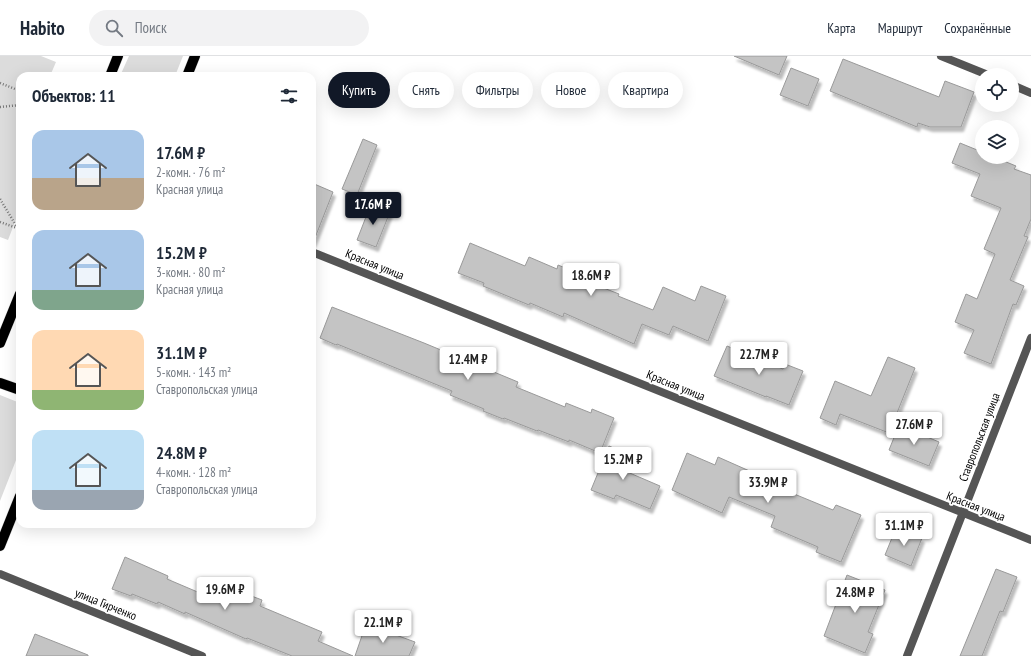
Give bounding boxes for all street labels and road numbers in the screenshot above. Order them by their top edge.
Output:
street label: Красная улица [343,245,407,283]
street label: Красная улица [644,366,708,404]
street label: Ставропольская улица [955,390,1003,484]
street label: Красная улица [944,488,1008,524]
street label: улица Гирченко [73,585,139,623]

